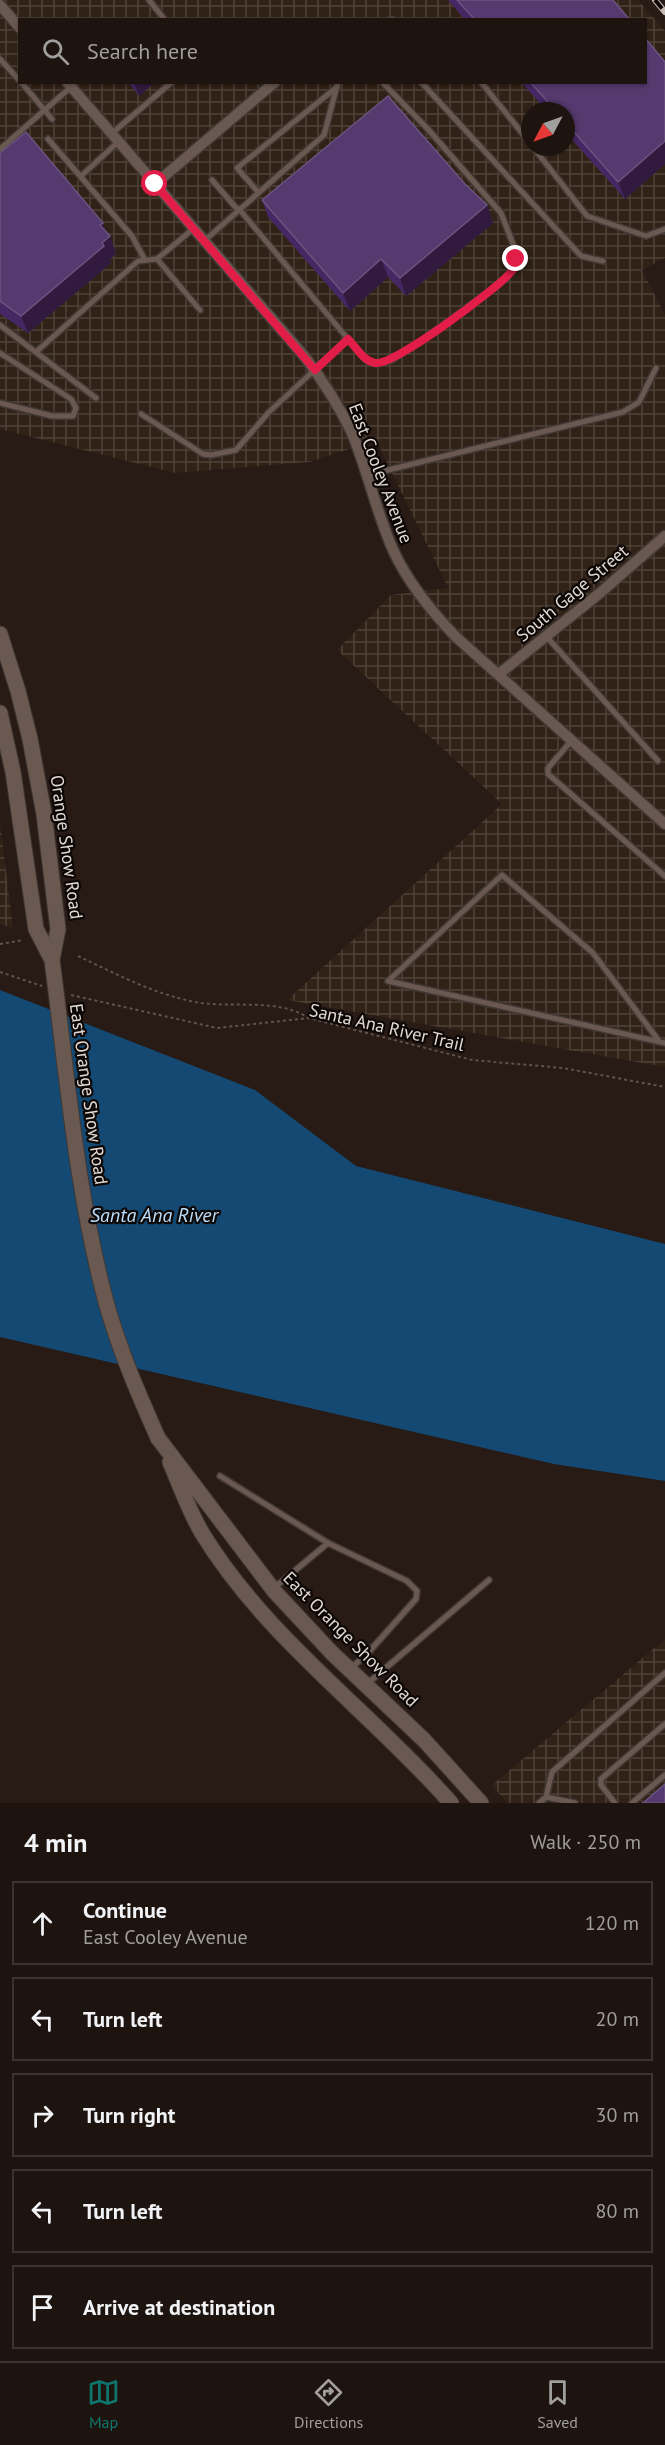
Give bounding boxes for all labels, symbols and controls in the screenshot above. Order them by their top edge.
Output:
search box [18,18,647,84]
icon: search [39,35,72,68]
text: Search here [87,37,198,65]
north arrow [521,102,575,156]
route start [141,170,167,196]
route end [502,245,528,271]
street label: East Cooley Avenue [344,400,418,546]
street label: South Gage Street [511,539,633,647]
street label: Orange Show Road [45,773,89,921]
street label: Santa Ana River Trail [307,998,468,1056]
street label: East Orange Show Road [65,1002,113,1186]
water label: Santa Ana River [90,1202,220,1228]
street label: East Orange Show Road [278,1566,424,1712]
text: 4 min [24,1826,87,1859]
text: Walk · 250 m [530,1829,641,1855]
text: Continue [83,1896,167,1924]
icon: ahead [26,1907,59,1940]
text: 120 m [585,1910,639,1936]
text: East Cooley Avenue [83,1924,248,1950]
icon: left [26,2003,59,2036]
text: Turn left [83,2005,163,2033]
text: 20 m [596,2006,639,2032]
icon: right [26,2099,59,2132]
text: Turn right [83,2101,175,2129]
text: 30 m [596,2102,639,2128]
icon: left [26,2195,59,2228]
text: Turn left [83,2197,163,2225]
text: 80 m [596,2198,639,2224]
icon: arrive [26,2291,59,2324]
text: Arrive at destination [83,2293,275,2321]
tab: Map [87,2376,120,2432]
tab: Directions [294,2376,363,2432]
tab: Saved [537,2376,578,2432]

